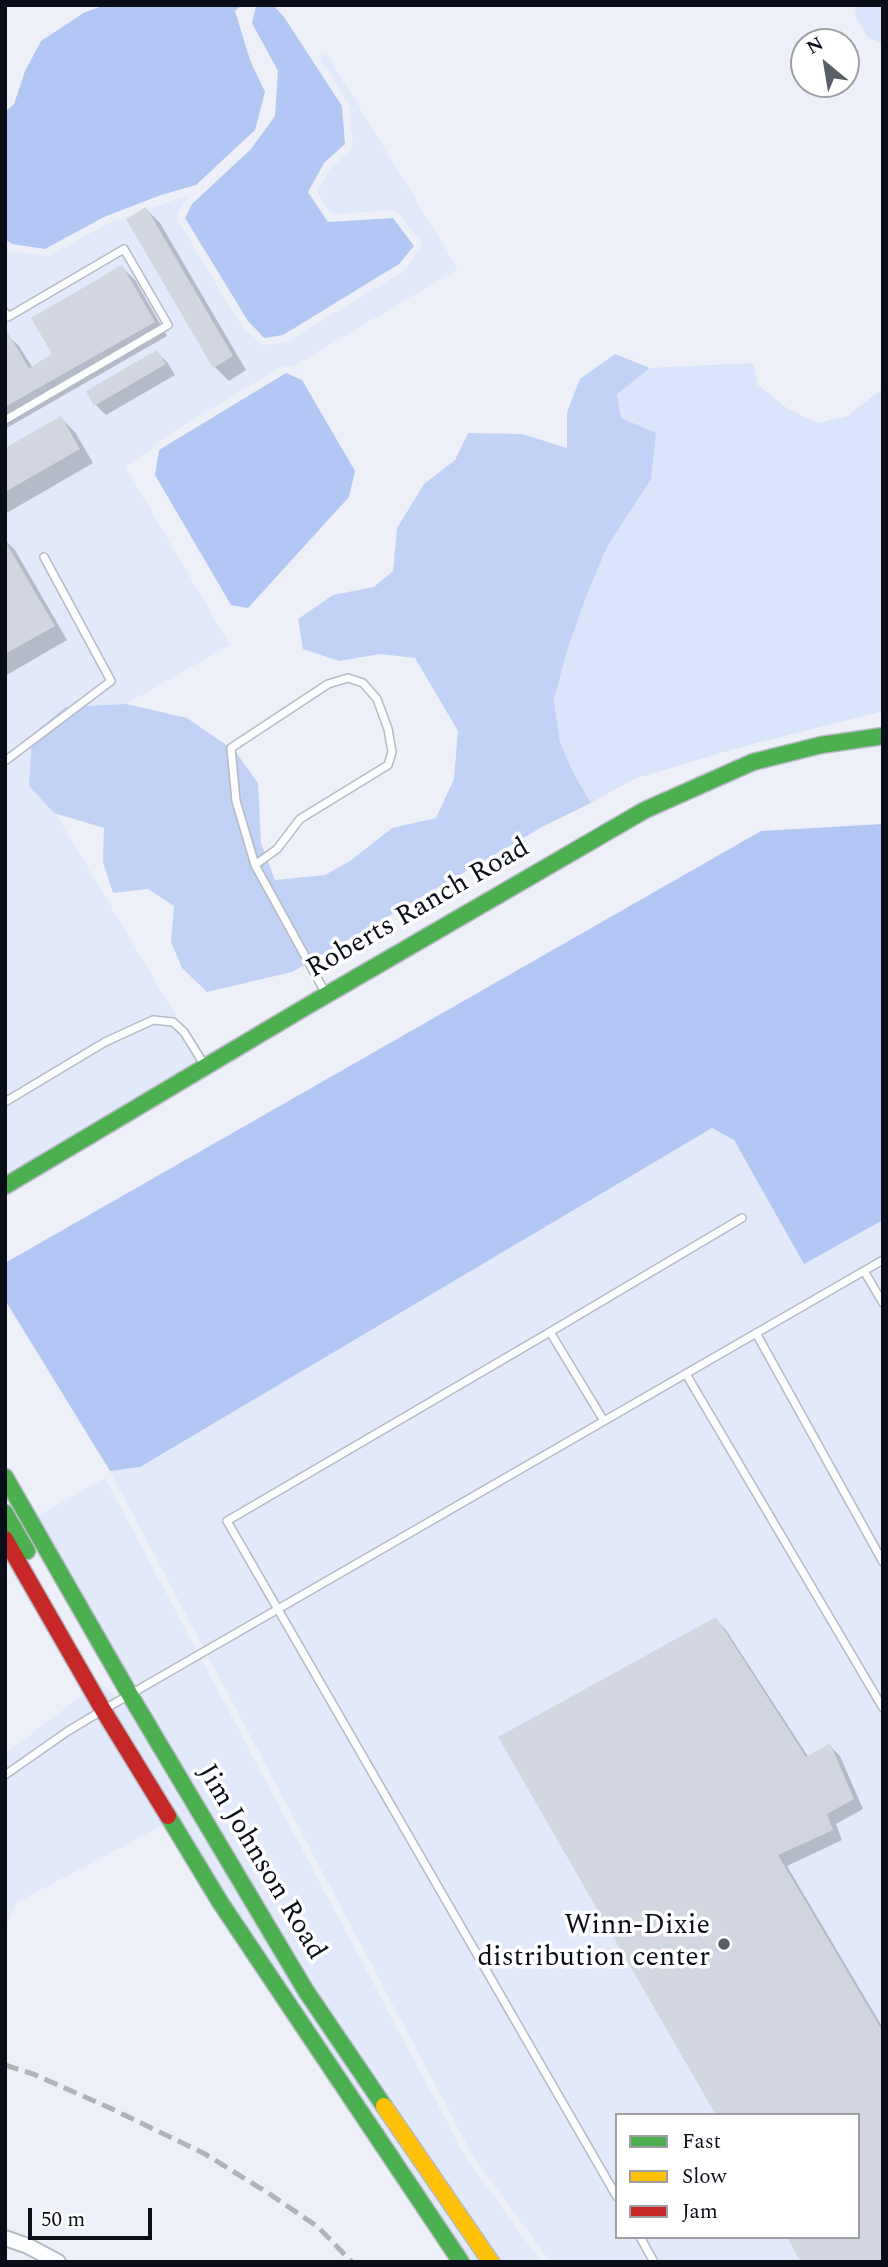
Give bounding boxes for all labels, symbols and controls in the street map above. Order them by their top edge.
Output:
north arrow [790,28,860,98]
text: N [801,30,829,63]
street label: Roberts Ranch Road [302,833,536,987]
street label: Jim Johnson Road [188,1759,332,1967]
place label: Winn-Dixie distribution center [477,1911,710,1977]
marker: Winn-Dixie distribution center [716,1936,732,1952]
legend [615,2113,860,2239]
text: Fast [682,2126,721,2158]
text: Slow [682,2161,726,2193]
scale bar [32,2194,156,2238]
text: Jam [682,2196,718,2228]
text: 50 m [41,2204,85,2236]

